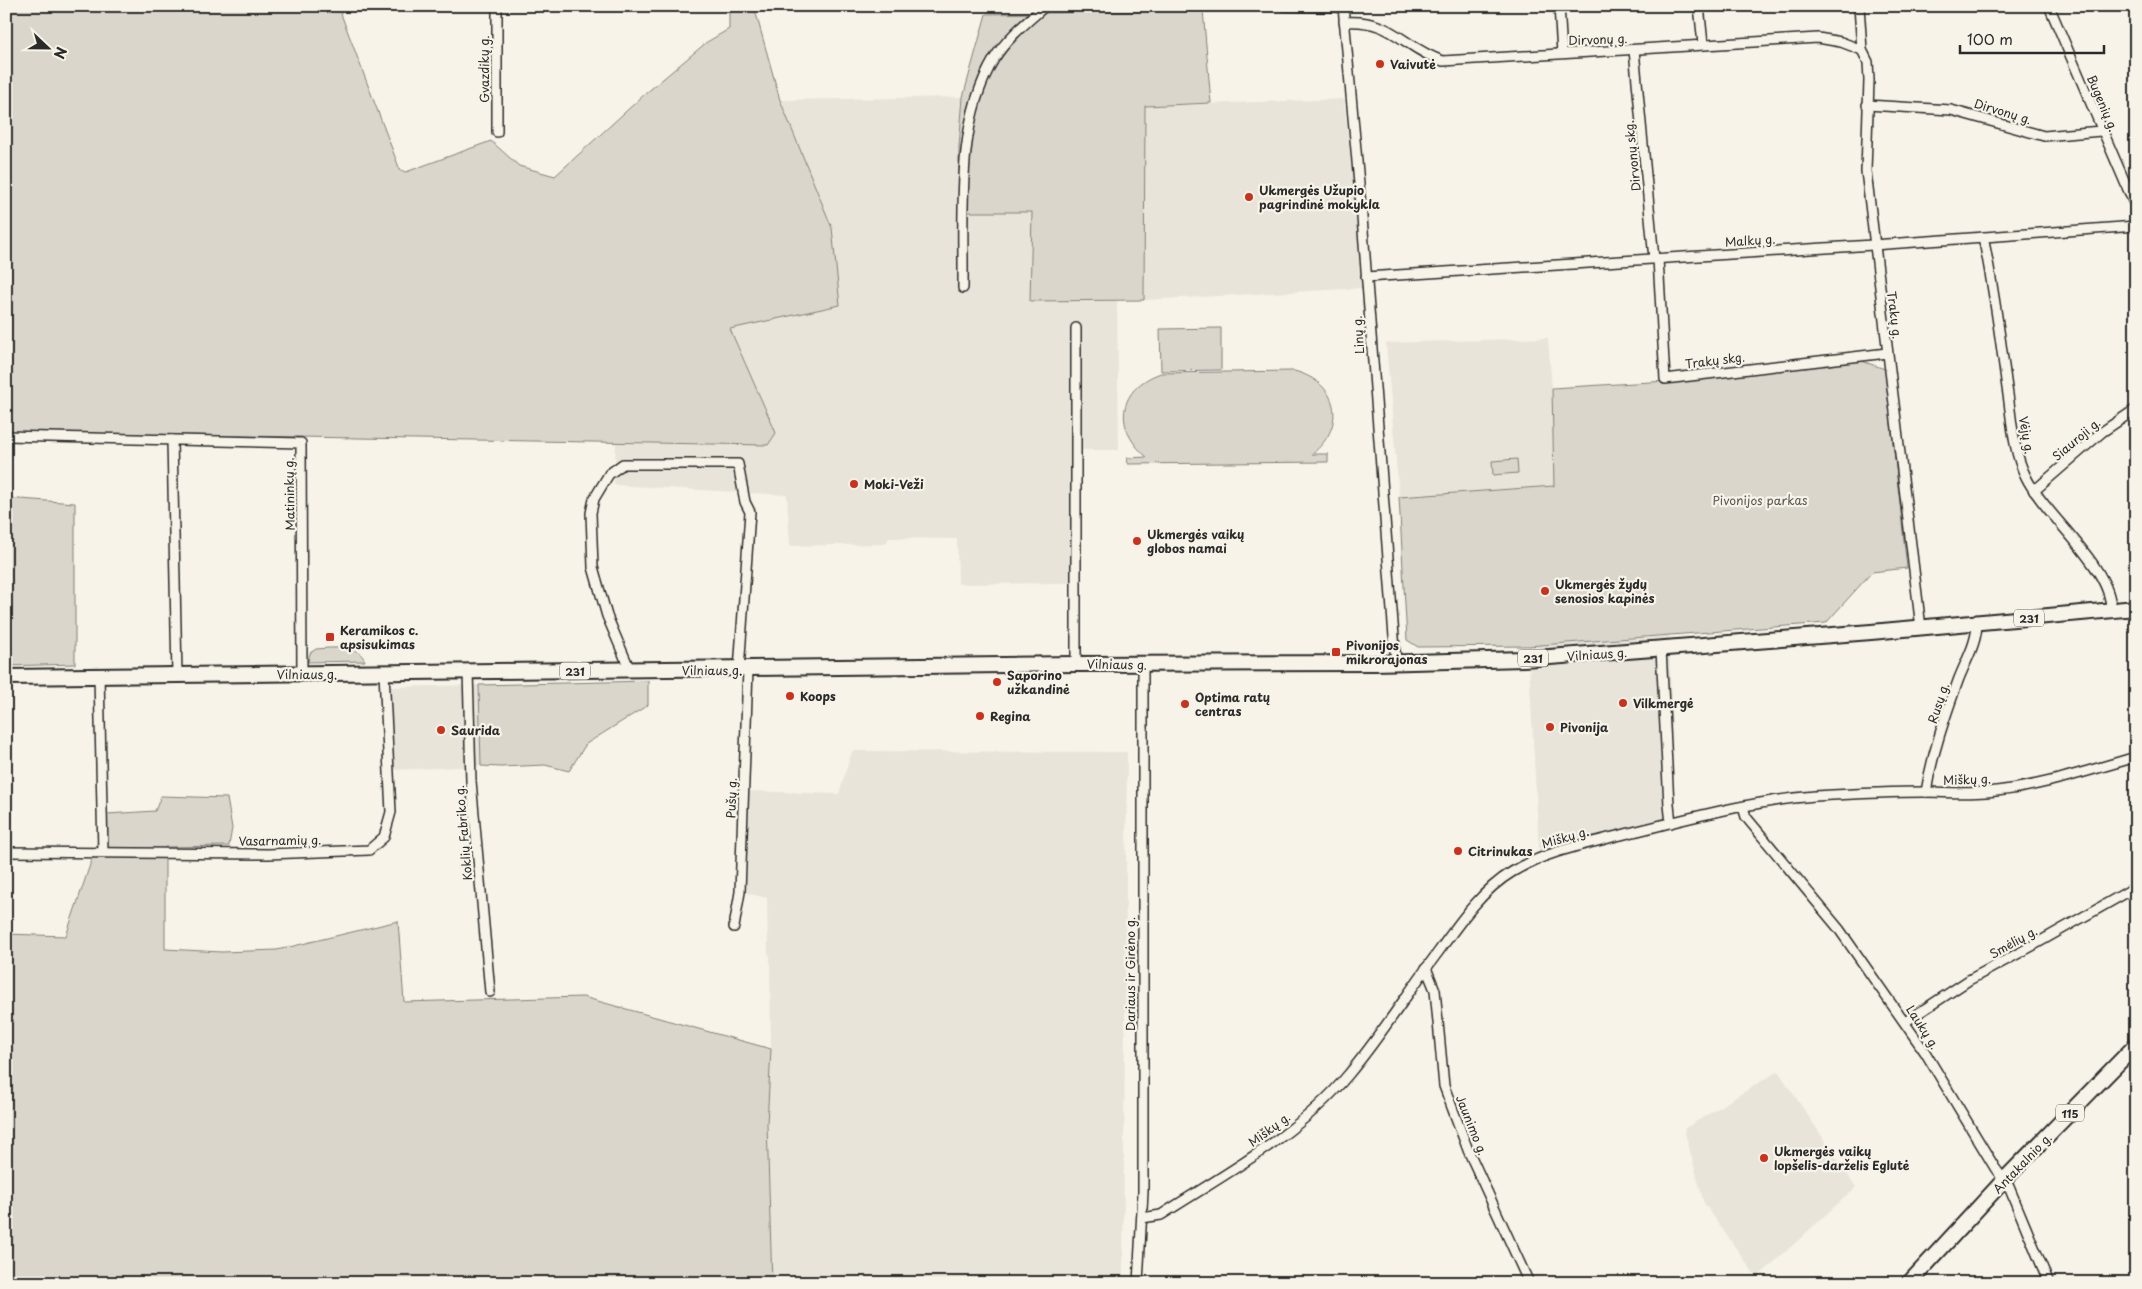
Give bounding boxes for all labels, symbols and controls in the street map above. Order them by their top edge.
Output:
north arrow [22,22,72,72]
scale bar [1960,22,2103,54]
text: 100 m [1967,27,2013,50]
street label: Dirvonų g. [1568,29,1628,49]
street label: Gvazdikų g. [475,35,493,103]
text: N [49,44,72,62]
place label: Vaivutė [1390,55,1436,73]
marker: Vaivutė [1374,58,1386,70]
street label: Bugenių g. [2083,72,2123,134]
street label: Dirvonų g. [1972,94,2034,128]
street label: Dirvonų skg. [1619,120,1645,192]
place label: Ukmergės Užupio pagrindinė mokykla [1259,181,1380,213]
marker: Ukmergės Užupio pagrindinė mokykla [1243,191,1255,203]
street label: Malkų g. [1724,229,1776,251]
street label: Trakų g. [1883,290,1907,340]
street label: Linų g. [1348,315,1368,355]
street label: Trakų skg. [1684,347,1746,373]
street label: Siauroji g. [2048,413,2104,465]
street label: Vėjų g. [2015,415,2039,455]
street label: Matininkų g. [279,457,299,531]
place label: Moki-Veži [864,475,924,493]
marker: Moki-Veži [848,478,860,490]
park label: Pivonijos parkas [1713,491,1808,509]
place label: Ukmergės vaikų globos namai [1147,525,1244,557]
marker: Ukmergės vaikų globos namai [1131,535,1143,547]
place label: Ukmergės žydų senosios kapinės [1555,575,1655,607]
marker: Ukmergės žydų senosios kapinės [1539,585,1551,597]
road number: 231 [2014,610,2044,626]
place label: Keramikos c. apsisukimas [340,621,418,653]
marker: Keramikos c. apsisukimas [324,631,336,643]
place label: Pivonijos mikrorajonas [1346,636,1428,668]
street label: Vilniaus g. [1566,643,1628,665]
marker: Pivonijos mikrorajonas [1330,646,1342,658]
road number: 231 [1518,650,1548,666]
street label: Vilniaus g. [1087,654,1147,674]
street label: Vilniaus g. [682,661,742,679]
road number: 231 [560,662,590,679]
street label: Vilniaus g. [277,665,337,683]
place label: Saporino užkandinė [1007,666,1070,698]
marker: Saporino užkandinė [991,676,1003,688]
street label: Rusų g. [1923,680,1953,726]
place label: Koops [800,687,836,705]
place label: Optima ratų centras [1195,688,1270,720]
marker: Koops [784,690,796,702]
place label: Vilkmergė [1633,694,1694,712]
marker: Vilkmergė [1617,697,1629,709]
marker: Optima ratų centras [1179,698,1191,710]
place label: Regina [990,707,1031,725]
marker: Regina [974,710,986,722]
place label: Pivonija [1560,718,1609,736]
place label: Saurida [451,721,501,739]
marker: Pivonija [1544,721,1556,733]
marker: Saurida [435,724,447,736]
street label: Miškų g. [1943,769,1991,789]
street label: Pušų g. [721,777,741,819]
street label: Koklių Fabriko g. [450,784,476,882]
street label: Miškų g. [1539,822,1591,852]
street label: Vasarnamių g. [239,830,321,850]
place label: Citrinukas [1468,842,1533,860]
marker: Citrinukas [1452,845,1464,857]
street label: Dariaus ir Girėno g. [1121,917,1139,1031]
street label: Smėlių g. [1986,921,2040,963]
street label: Laukų g. [1902,1001,1944,1053]
street label: Jaunimo g. [1452,1092,1492,1158]
road number: 115 [2056,1104,2084,1122]
street label: Miškų g. [1244,1108,1294,1150]
street label: Antakalnio g. [1988,1129,2056,1197]
place label: Ukmergės vaikų lopšelis-darželis Eglutė [1774,1142,1910,1174]
marker: Ukmergės vaikų lopšelis-darželis Eglutė [1758,1152,1770,1164]

